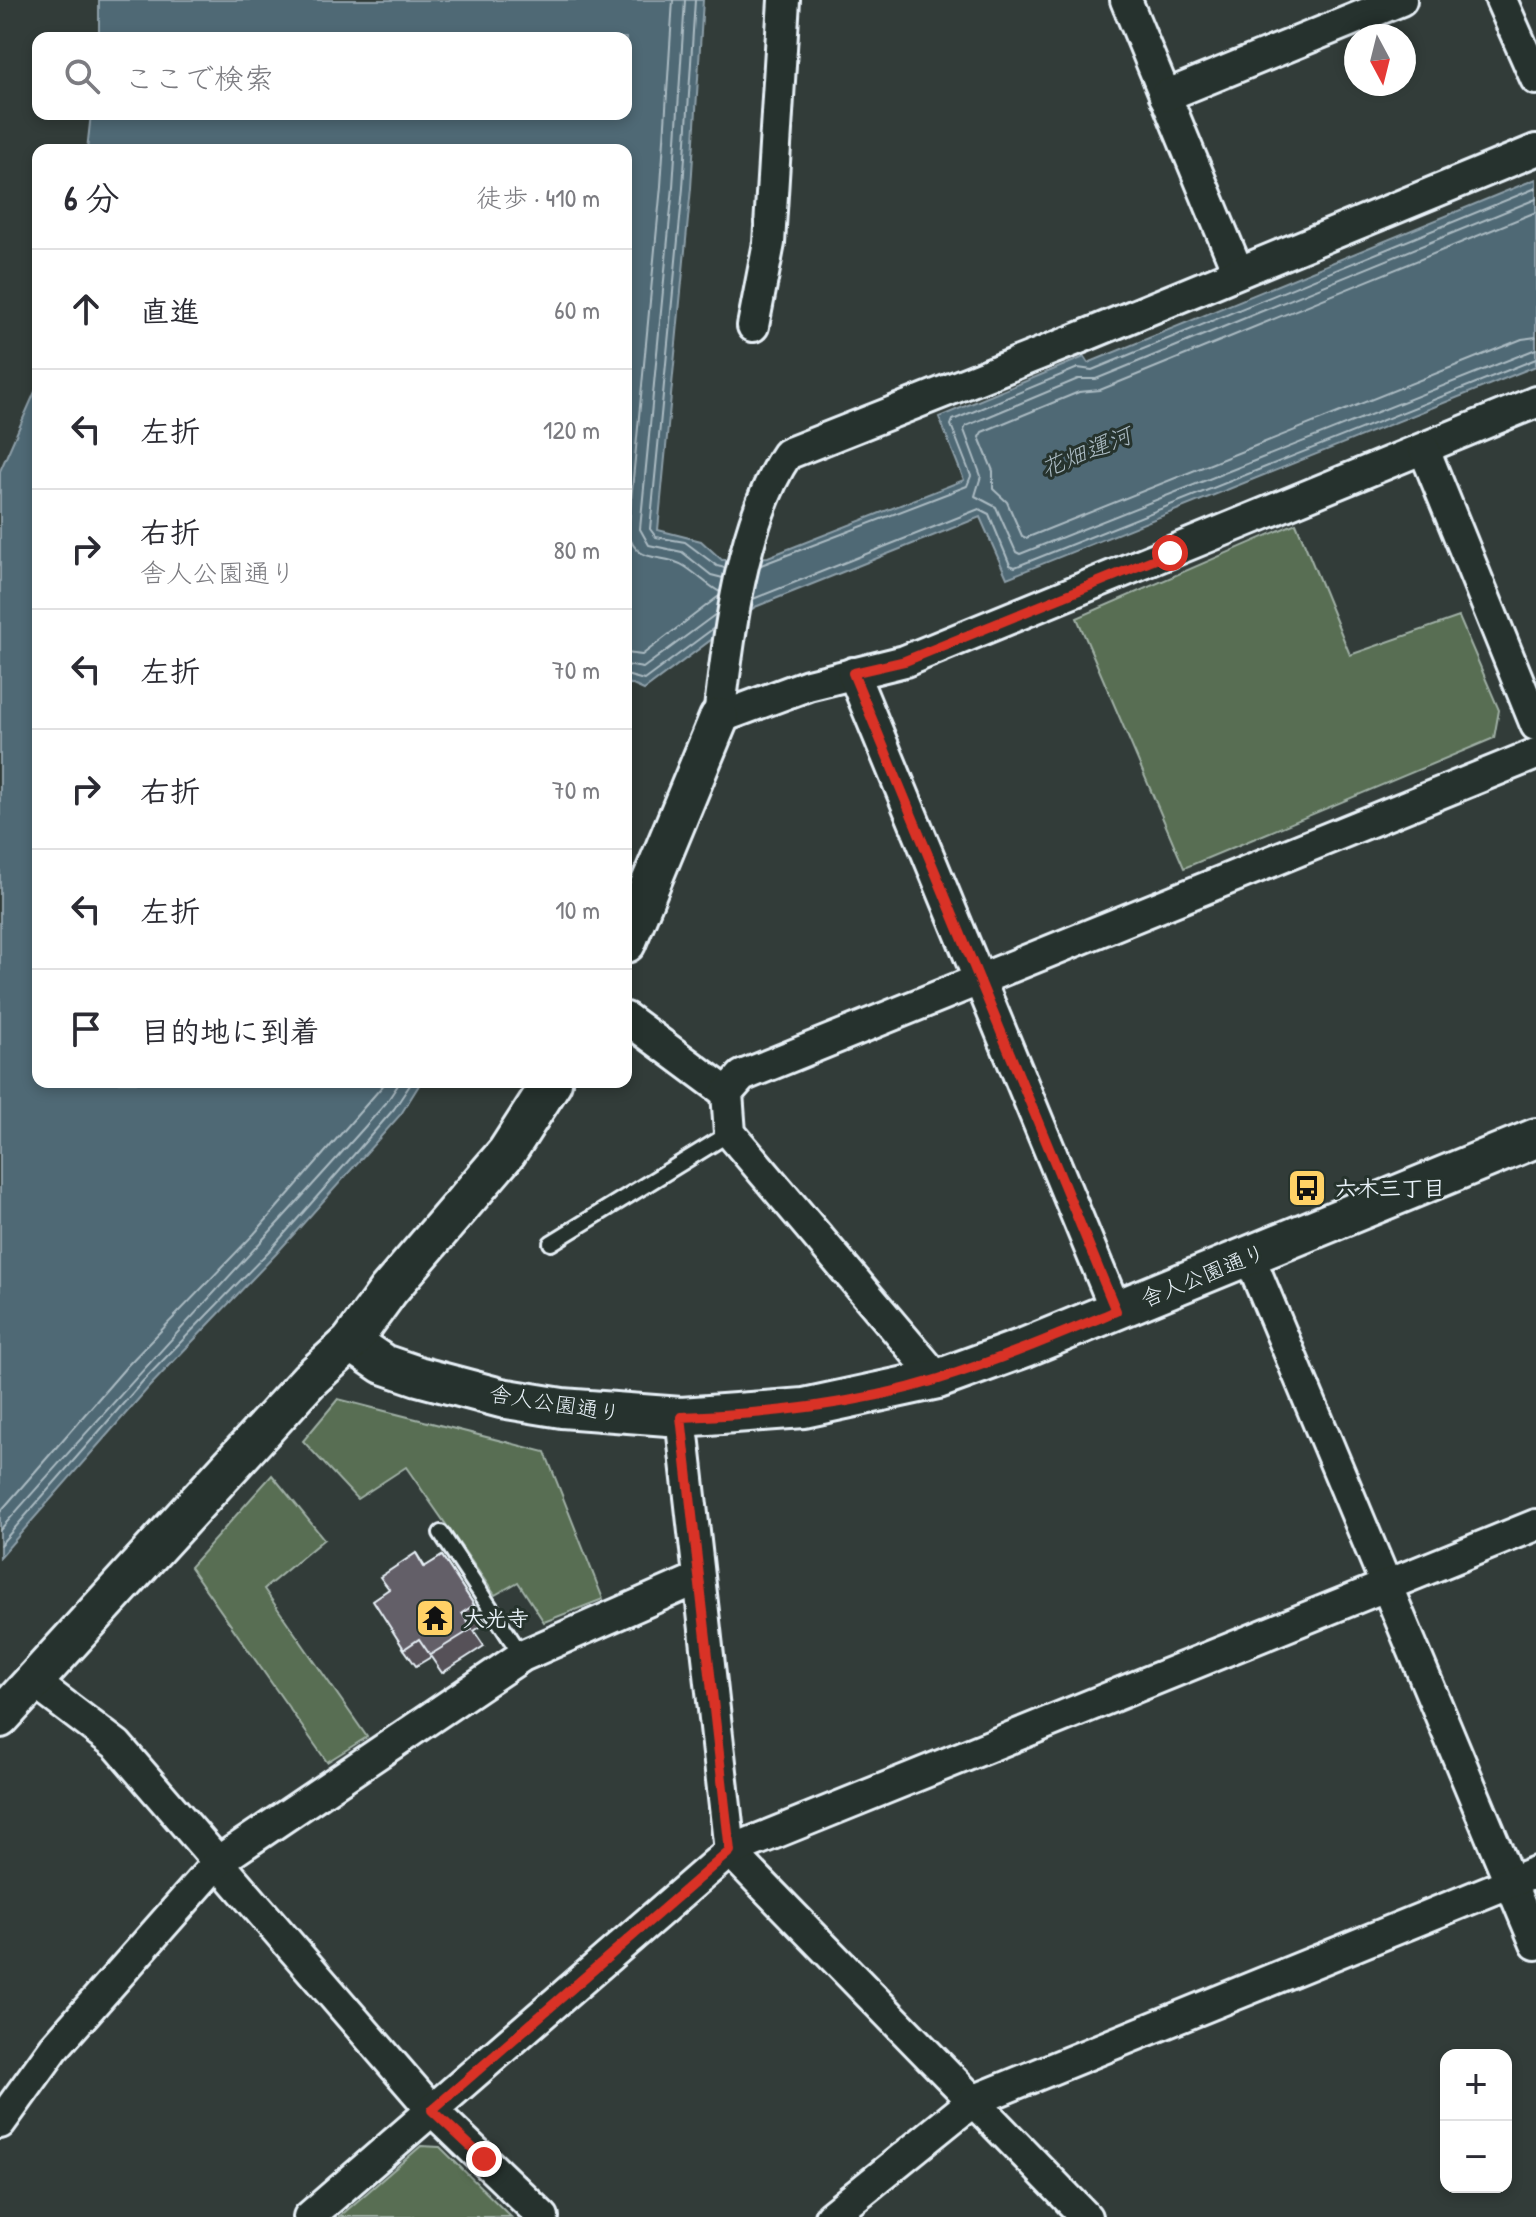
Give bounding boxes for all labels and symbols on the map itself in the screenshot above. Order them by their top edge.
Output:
north arrow [1344,24,1416,96]
water label: 花畑運河 [1035,417,1139,484]
route start [1152,535,1188,571]
bus stop icon: 六木三丁目 [1286,1167,1328,1209]
place label: 六木三丁目 [1335,1173,1445,1203]
street label: 舎人公園通り [1136,1236,1270,1314]
street label: 舎人公園通り [487,1378,623,1428]
temple icon: 大光寺 [414,1597,456,1639]
place label: 大光寺 [463,1603,529,1633]
route end [466,2141,502,2177]

